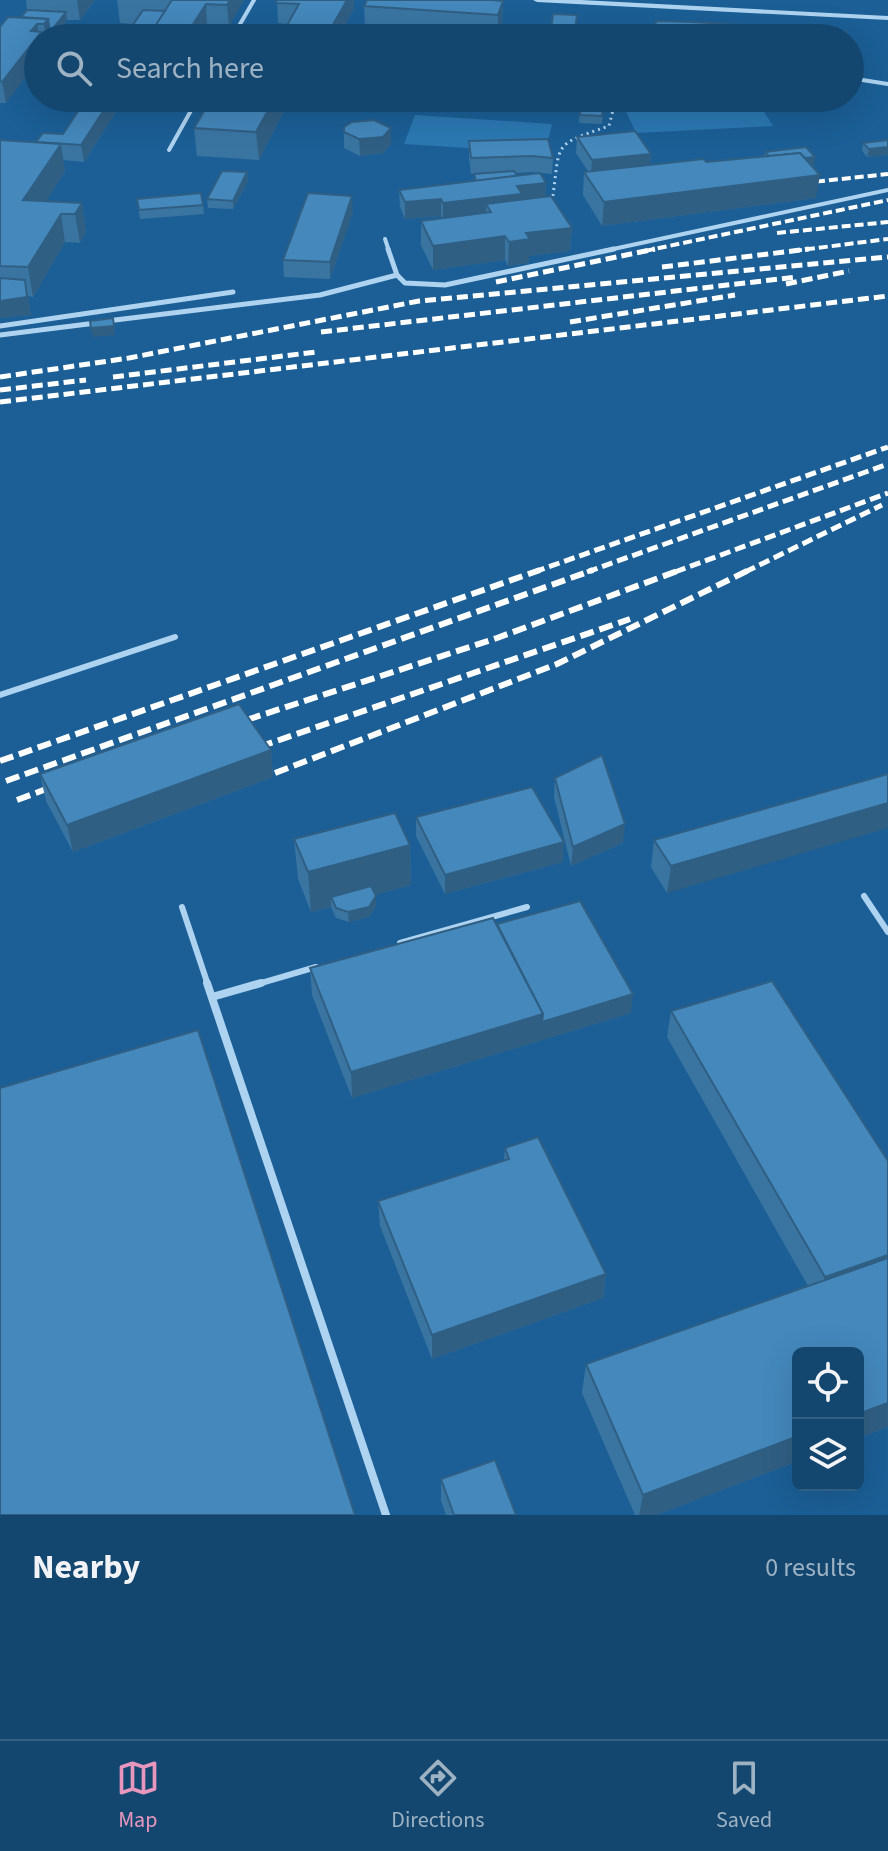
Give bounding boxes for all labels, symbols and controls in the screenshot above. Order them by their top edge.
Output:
search box [24,24,864,112]
icon: search [52,46,96,90]
text: Search here [116,47,264,90]
map controls [792,1347,864,1491]
button: locate [792,1347,864,1419]
button: layers [792,1419,864,1491]
text: Nearby [32,1543,140,1592]
text: 0 results [765,1549,856,1586]
tab: Map [116,1756,160,1836]
tab: Directions [391,1756,484,1836]
tab: Saved [716,1756,772,1836]

